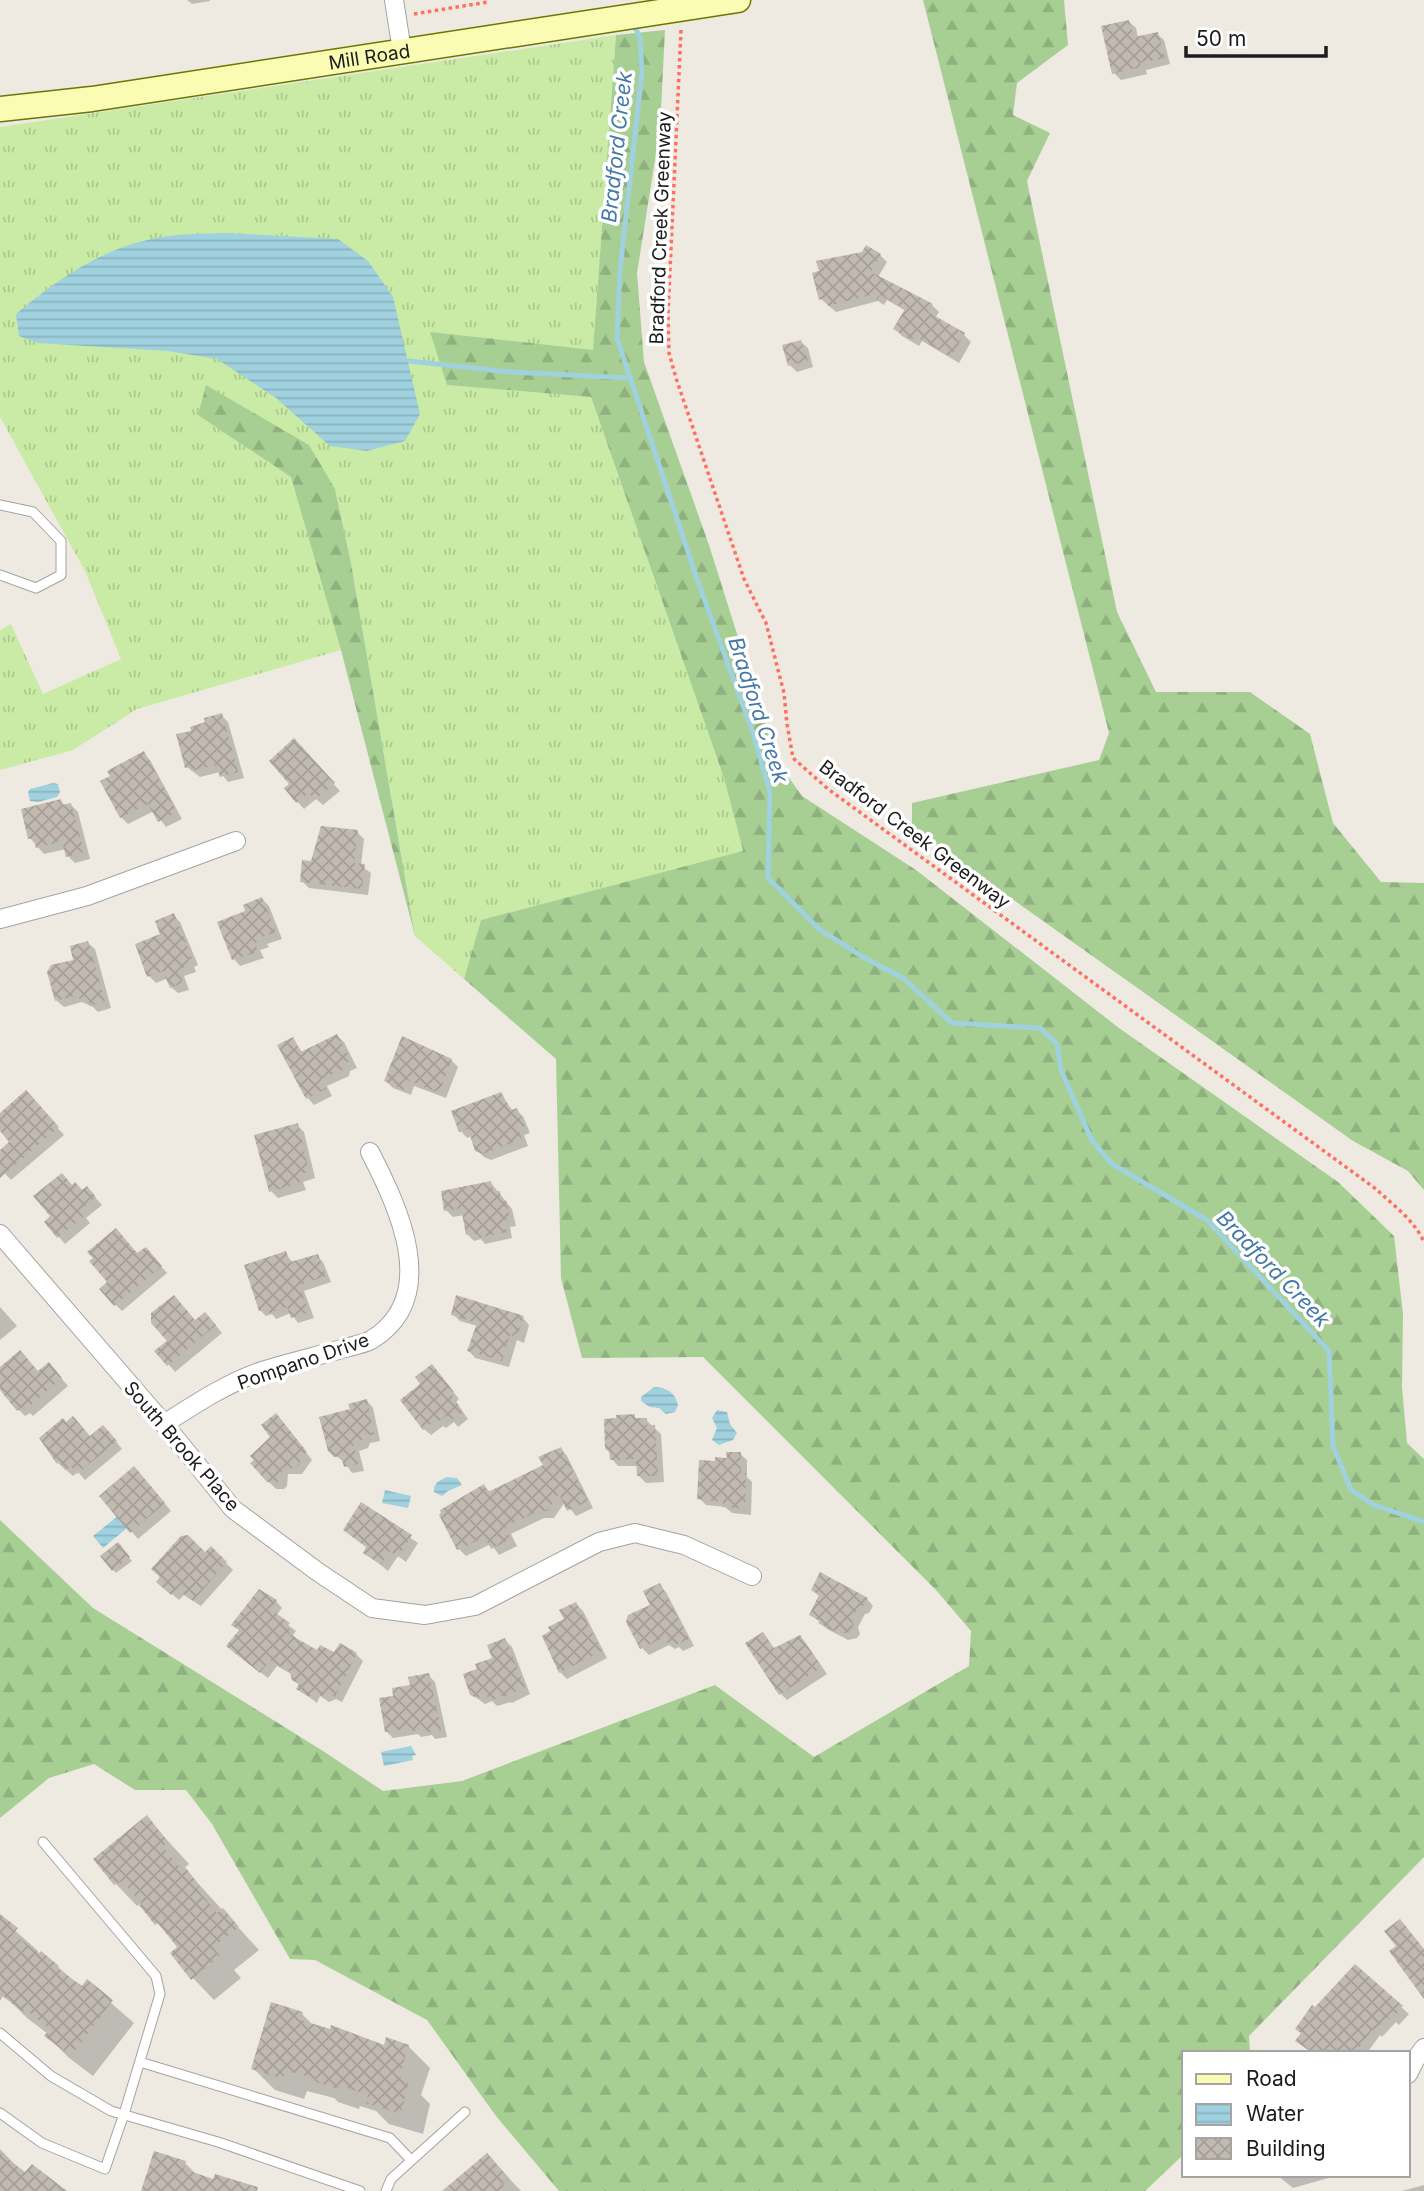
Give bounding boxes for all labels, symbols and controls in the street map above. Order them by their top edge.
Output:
scale bar [1186,14,1326,58]
text: 50 m [1196,26,1246,51]
street label: Mill Road [327,39,412,75]
water label: Bradford Creek [596,70,637,224]
street label: Bradford Creek Greenway [645,111,676,345]
water label: Bradford Creek [723,634,794,786]
street label: Bradford Creek Greenway [815,755,1015,914]
water label: Bradford Creek [1212,1205,1335,1332]
street label: Pompano Drive [234,1328,372,1395]
street label: South Brook Place [119,1377,244,1516]
legend [1182,2051,1410,2177]
text: Road [1246,2066,1297,2091]
text: Water [1246,2101,1304,2126]
text: Building [1246,2136,1326,2161]

